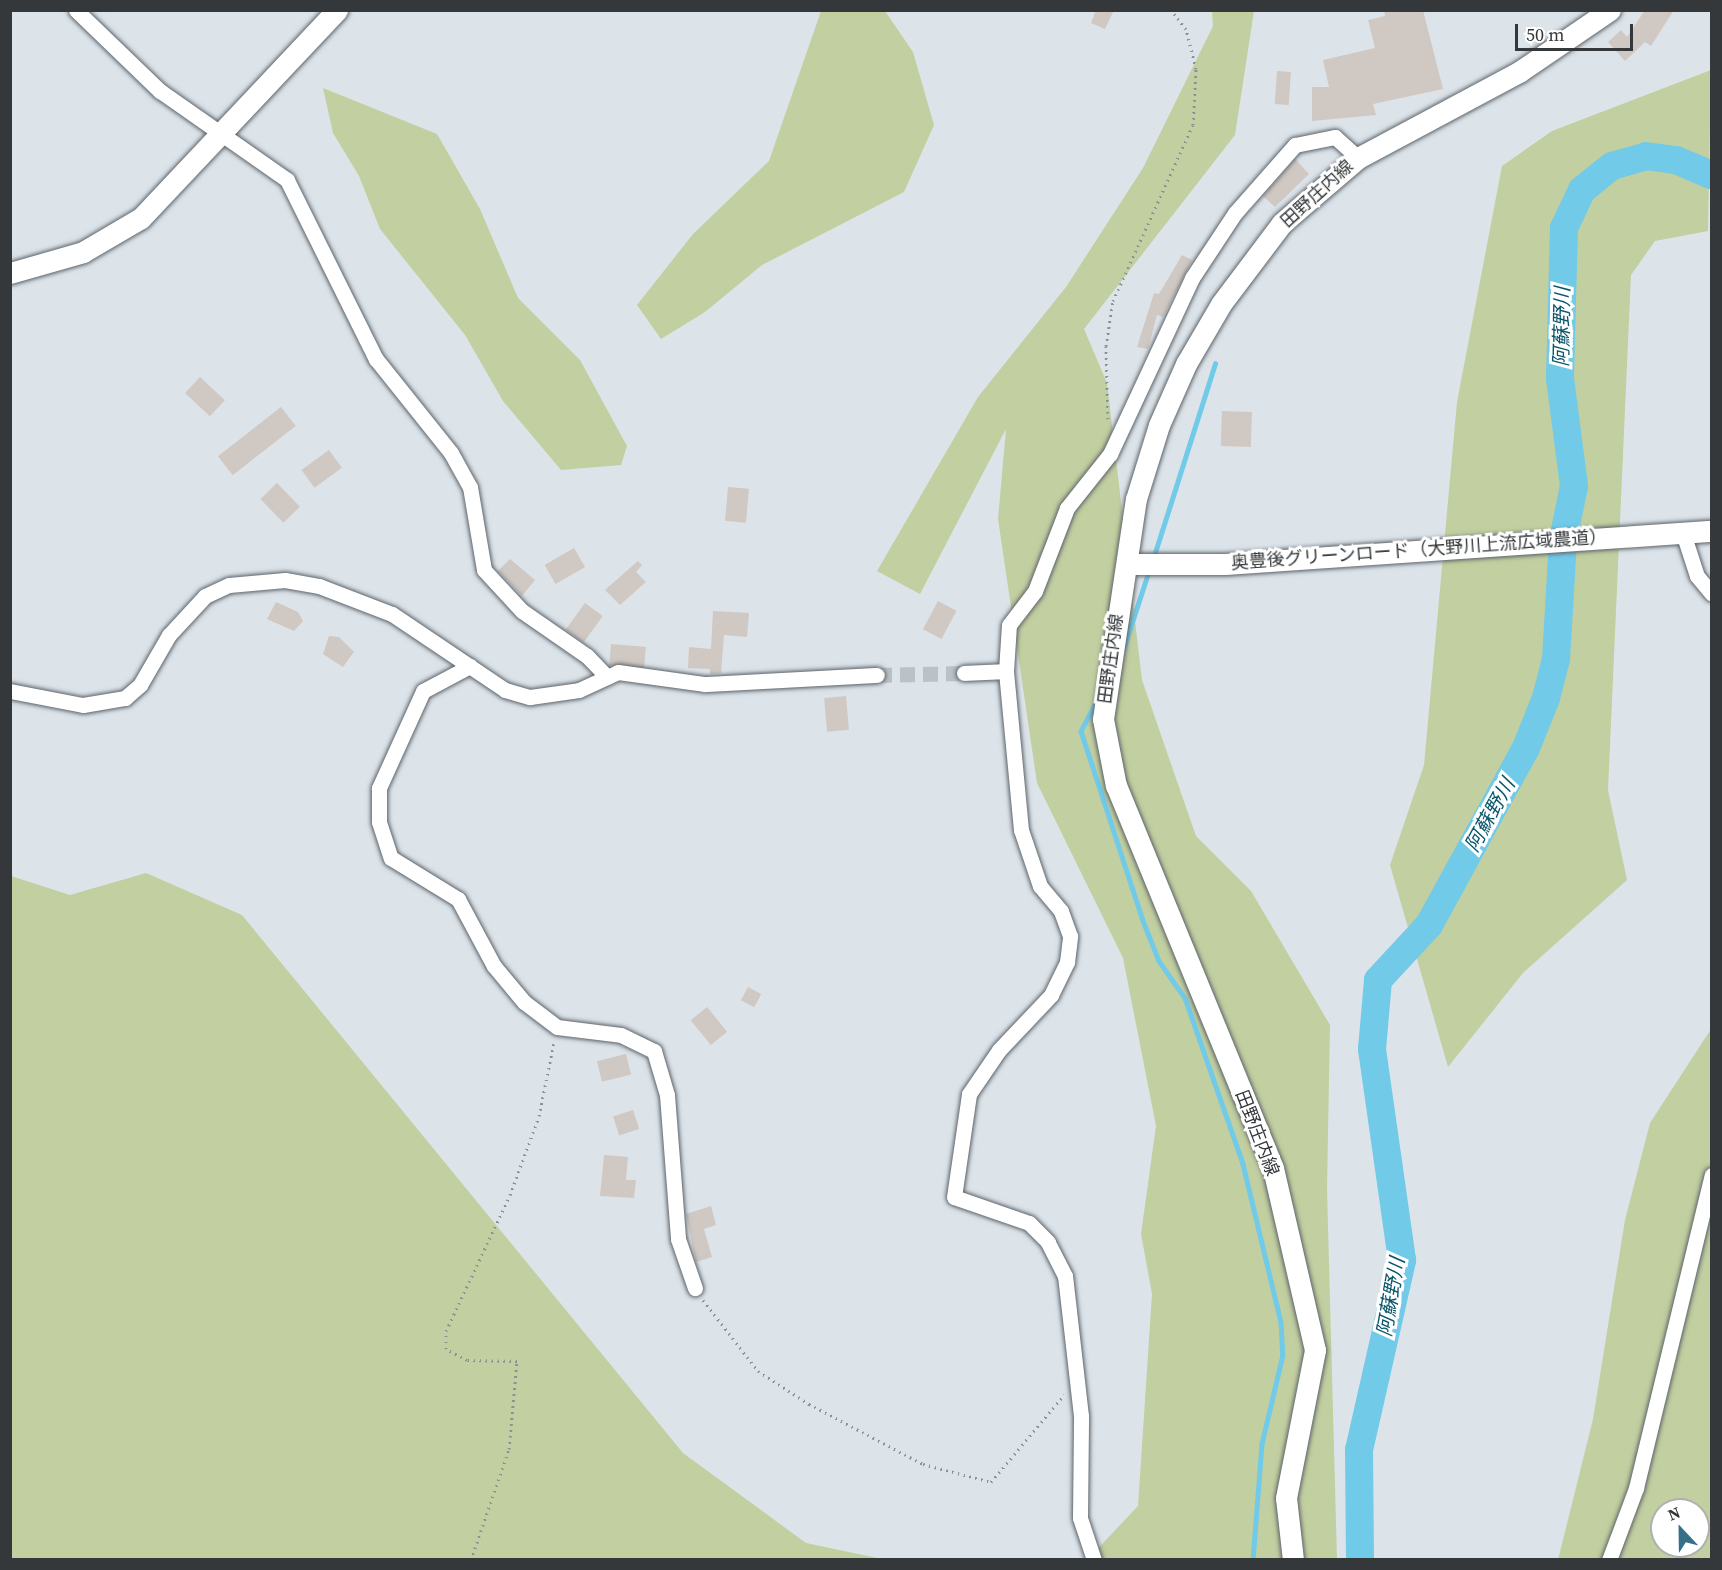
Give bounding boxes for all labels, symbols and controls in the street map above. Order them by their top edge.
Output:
scale bar [1518,12,1636,50]
text: 50 m [1526,22,1564,47]
street label: 田野庄内線 [1276,156,1358,232]
water label: 阿蘇野川 [1549,287,1575,367]
street label: 奥豊後グリーンロード（大野川上流広域農道） [1230,526,1608,574]
street label: 田野庄内線 [1094,613,1128,705]
water label: 阿蘇野川 [1460,774,1520,856]
street label: 田野庄内線 [1231,1087,1283,1179]
water label: 阿蘇野川 [1372,1256,1410,1338]
north arrow [1650,1498,1710,1558]
text: N [1664,1501,1684,1526]

